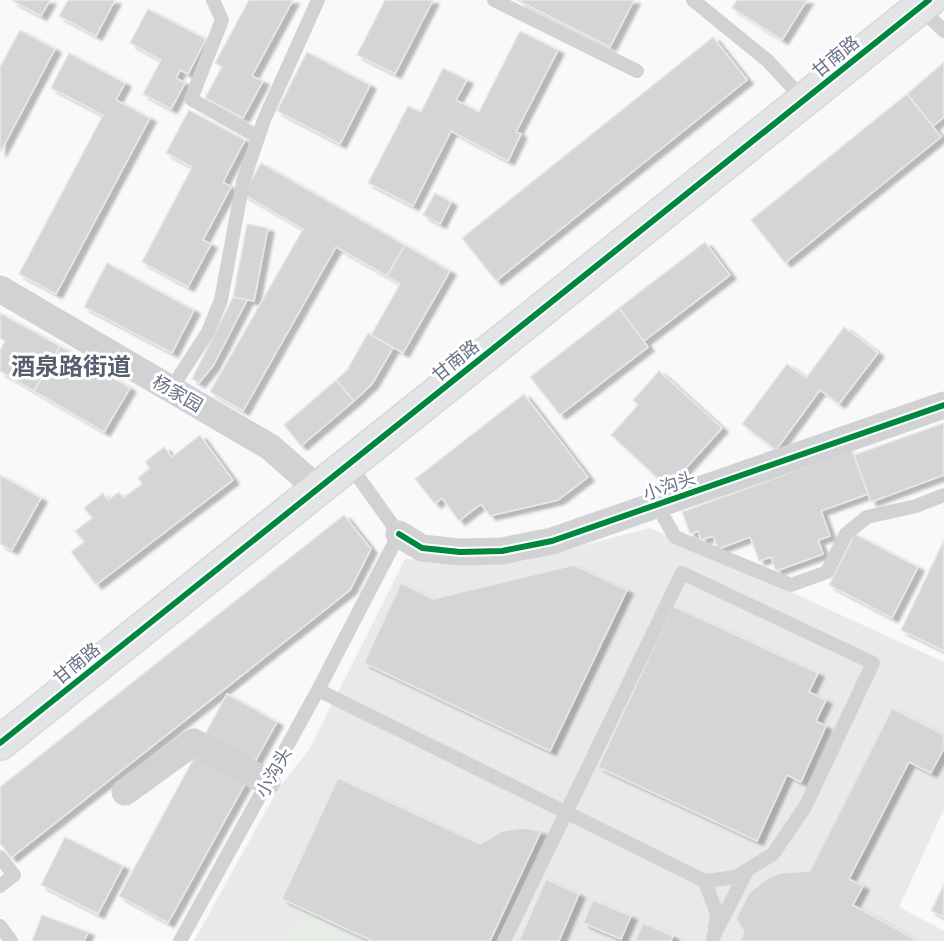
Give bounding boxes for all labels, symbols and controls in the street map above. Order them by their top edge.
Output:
street label: 甘南路 [808,31,862,81]
street label: 甘南路 [428,335,482,385]
district label: 酒泉路街道 [11,353,131,380]
street label: 杨家园 [150,371,206,415]
street label: 小沟头 [640,467,698,503]
street label: 甘南路 [49,638,103,688]
street label: 小沟头 [251,744,295,800]

